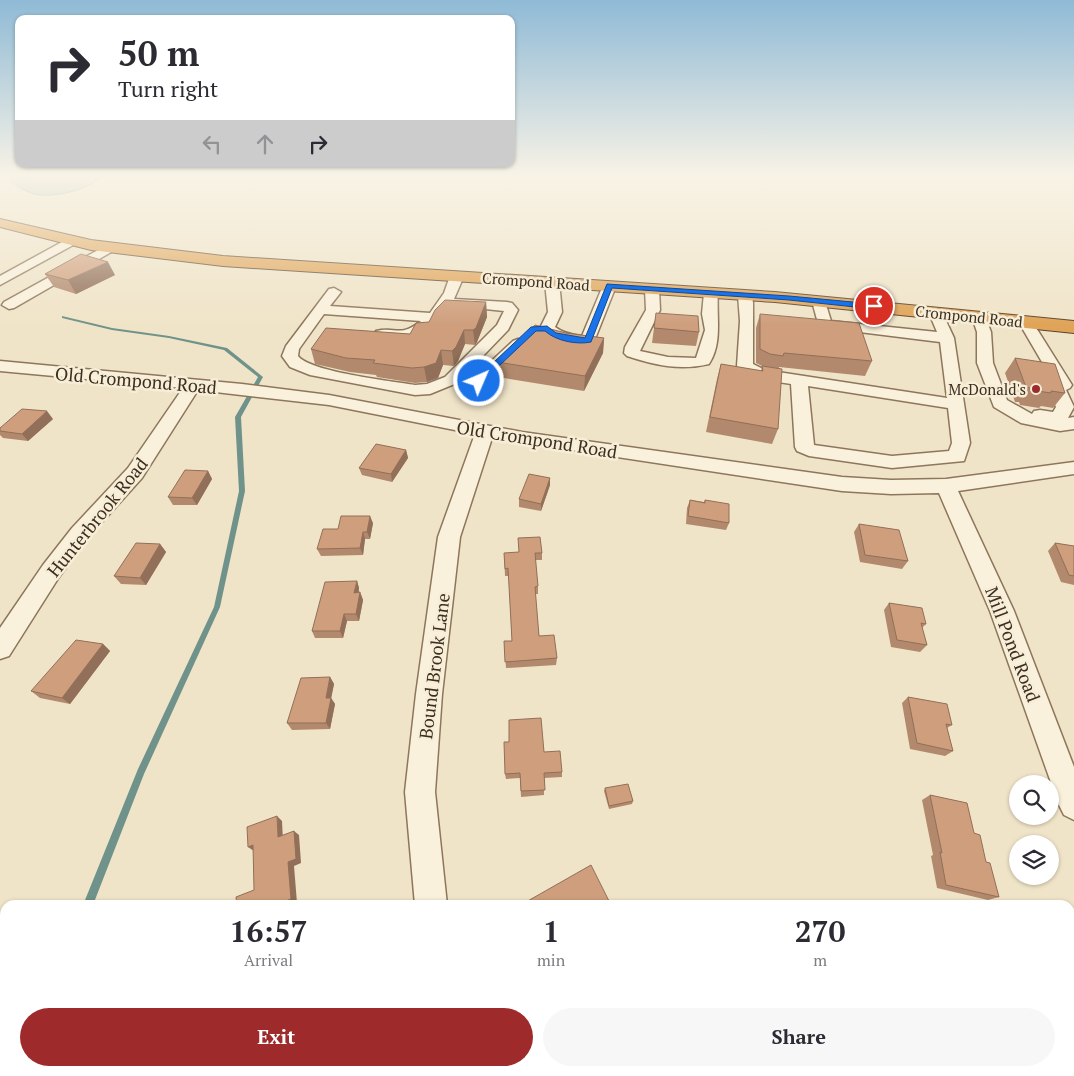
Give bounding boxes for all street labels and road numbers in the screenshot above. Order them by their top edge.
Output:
street label: Crompond Road [482,267,590,295]
street label: Crompond Road [914,300,1024,332]
street label: Old Crompond Road [54,361,218,399]
street label: Old Crompond Road [455,414,619,464]
street label: Hunterbrook Road [41,452,153,582]
street label: Mill Pond Road [980,583,1046,705]
street label: Bound Brook Lane [413,592,455,740]

